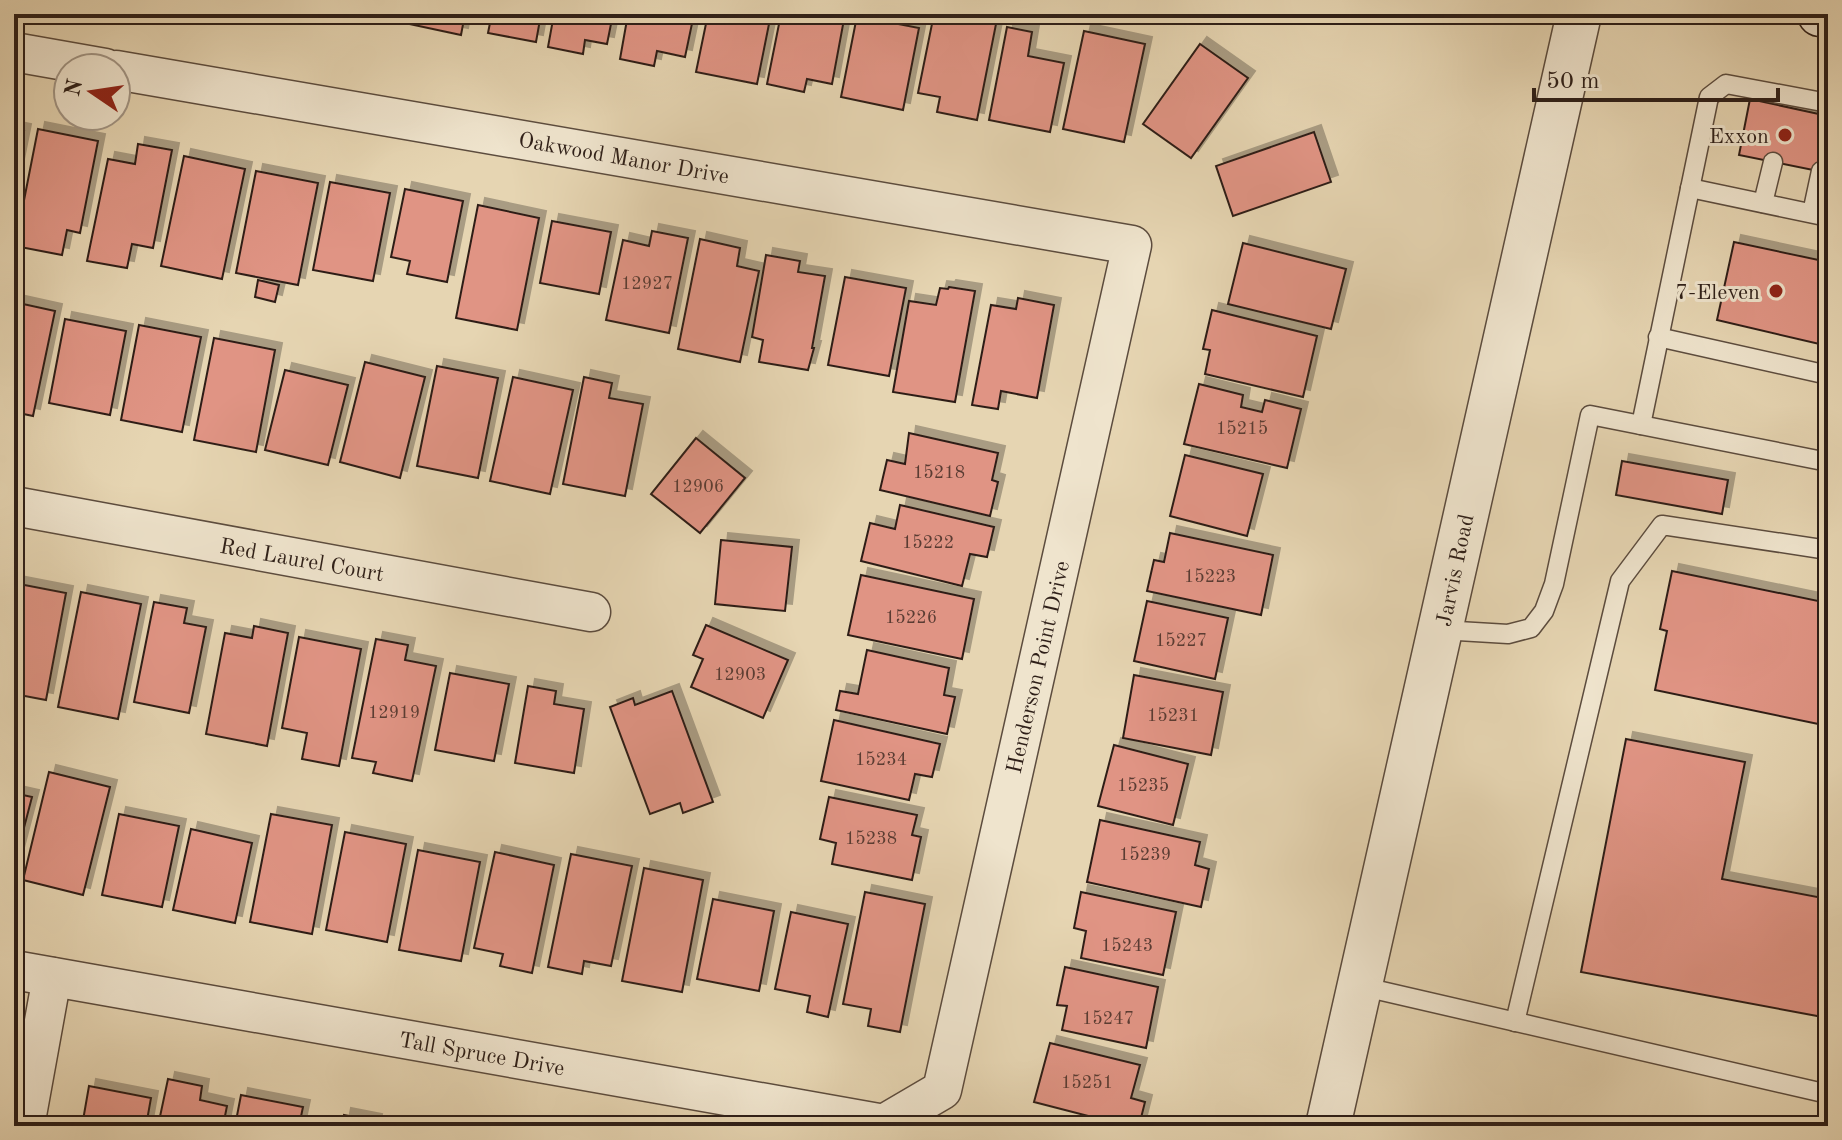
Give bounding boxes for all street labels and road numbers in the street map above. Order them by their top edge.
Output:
street label: Oakwood Manor Drive [517,130,731,188]
street label: Jarvis Road [1433,512,1479,629]
street label: Red Laurel Court [218,536,385,586]
street label: Henderson Point Drive [1004,559,1074,776]
street label: Tall Spruce Drive [397,1030,566,1080]

